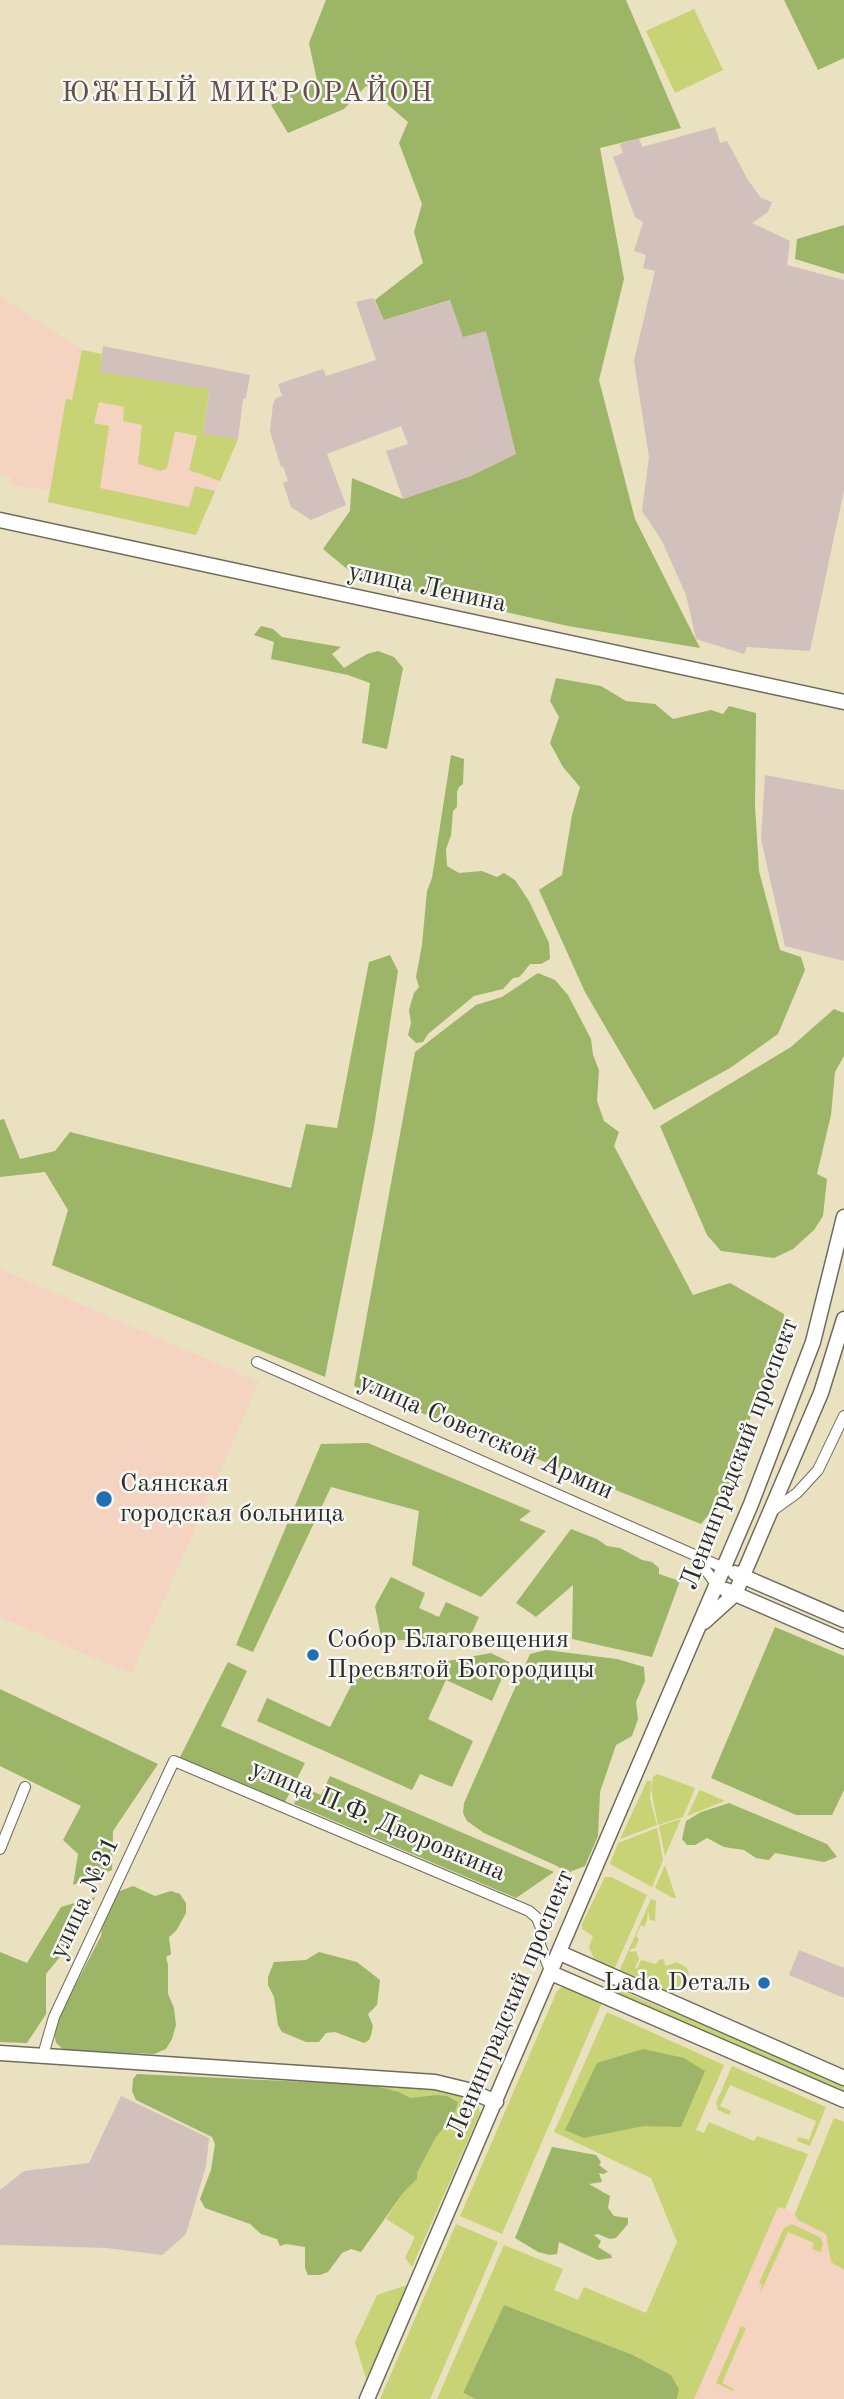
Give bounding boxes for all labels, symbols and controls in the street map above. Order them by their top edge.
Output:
district label: ЮЖНЫЙ МИКРОРАЙОН [63,77,433,111]
street label: улица Ленина [345,556,509,620]
street label: Ленинградский проспект [674,1314,806,1594]
street label: улица Советской Армии [354,1367,618,1507]
place label: Саянская городская больница [120,1468,344,1530]
marker: Саянская городская больница [94,1489,114,1509]
place label: Собор Благовещения Пресвятой Богородицы [327,1624,595,1686]
marker: Собор Благовещения Пресвятой Богородицы [305,1647,321,1663]
street label: улица П.Ф. Дворовкина [246,1753,510,1889]
street label: улица №31 [43,1832,127,1964]
street label: Ленинградский проспект [440,1865,582,2143]
place label: Lada Dеталь [603,1967,750,1999]
marker: Lada Dеталь [756,1975,772,1991]

